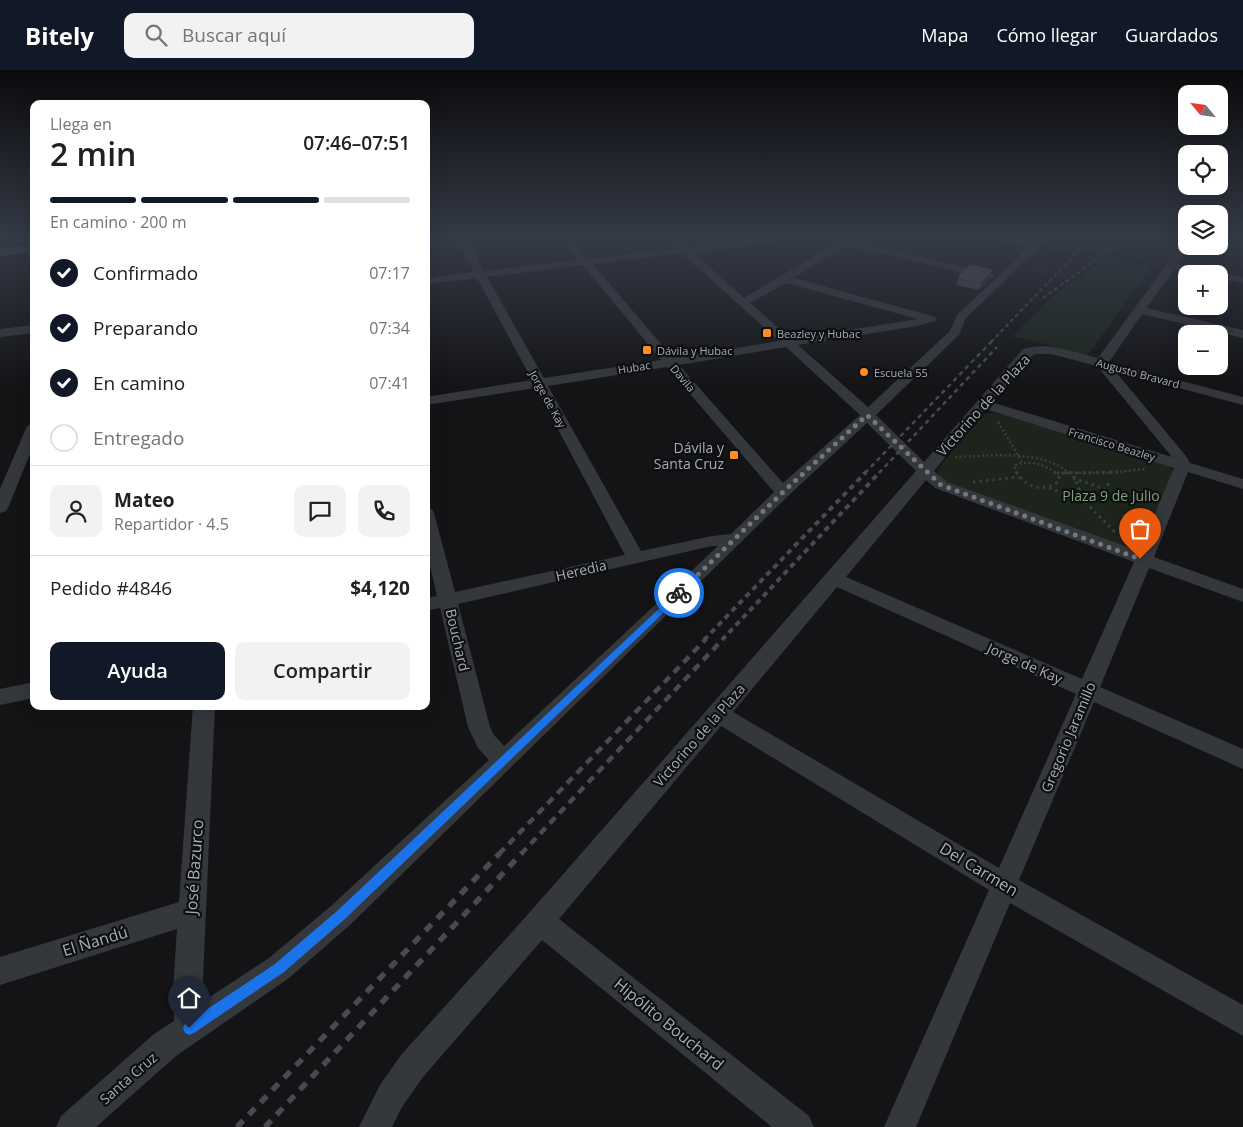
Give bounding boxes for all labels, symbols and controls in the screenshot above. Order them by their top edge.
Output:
search box [124,13,474,58]
text: Bitely [25,19,94,52]
icon: search [142,21,170,49]
text: Buscar aquí [182,22,286,48]
text: Mapa [921,23,968,47]
text: Cómo llegar [996,23,1097,47]
text: Guardados [1125,23,1218,47]
north arrow [1178,85,1228,135]
map controls [1178,85,1228,375]
text: Llega en [50,113,112,135]
text: 07:46–07:51 [303,130,410,156]
text: 2 min [50,132,136,175]
button: locate [1178,145,1228,195]
button: layers [1178,205,1228,255]
text: En camino · 200 m [50,211,187,233]
icon: check [50,259,78,287]
text: Confirmado [93,260,198,286]
text: 07:17 [369,262,410,284]
button: + [1178,265,1228,315]
icon: check [50,314,78,342]
text: Preparando [93,315,198,341]
text: 07:34 [369,317,410,339]
button: − [1178,325,1228,375]
place label: Beazley y Hubac [777,326,860,341]
marker: Beazley y Hubac [761,327,773,339]
place label: Dávila y Hubac [657,343,732,358]
marker: Dávila y Hubac [641,344,653,356]
street label: Victorino de la Plaza [932,350,1034,460]
street label: Augusto Bravard [1095,355,1181,391]
street label: Hubac [617,357,651,377]
street label: Davila [667,361,699,395]
place label: Escuela 55 [874,365,928,380]
marker: Escuela 55 [858,366,870,378]
street label: Jorge de Kay [526,367,570,431]
icon: check [50,369,78,397]
text: En camino [93,370,185,396]
text: 07:41 [369,372,410,394]
street label: Francisco Beazley [1067,424,1158,464]
text: Entregado [93,425,184,451]
place label: Dávila y Santa Cruz [654,438,725,473]
marker: Dávila y Santa Cruz [728,449,740,461]
button: person [50,485,102,537]
button: chat [294,485,346,537]
button: phone [358,485,410,537]
park label: Plaza 9 de Julio [1062,486,1160,505]
text: Mateo [114,487,175,513]
pin [1119,508,1161,559]
text: Repartidor · 4.5 [114,513,229,535]
icon: bag [1126,515,1154,543]
street label: Heredia [554,555,608,585]
courier [654,568,704,618]
text: Pedido #4846 [50,575,172,601]
text: $4,120 [350,575,410,601]
icon: bike [665,579,693,607]
street label: Bouchard [442,607,474,673]
street label: Jorge de Kay [983,637,1067,688]
button: Ayuda [50,642,225,700]
button: Compartir [235,642,410,700]
street label: Victorino de la Plaza [649,679,749,791]
street label: Gregorio Jaramillo [1036,679,1100,795]
street label: José Bazurco [180,819,208,917]
street label: Del Carmen [936,837,1022,901]
street label: El Ñandú [60,921,130,961]
street label: Hipólito Bouchard [610,973,728,1075]
pin [168,977,210,1028]
icon: home [175,984,203,1012]
street label: Santa Cruz [95,1048,161,1108]

